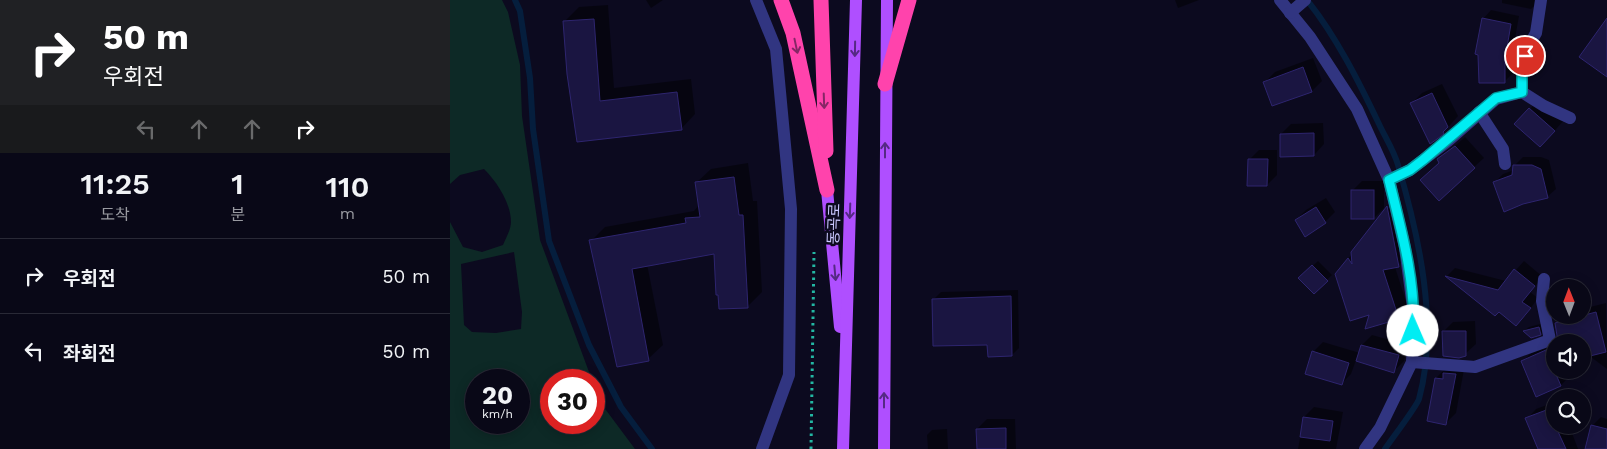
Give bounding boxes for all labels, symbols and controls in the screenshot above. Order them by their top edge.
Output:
text: 50 m [103,16,189,58]
icon: right [20,20,85,85]
pin [1504,35,1546,77]
one-way arrow [792,38,801,54]
one-way arrow [850,40,859,56]
icon: arrive [1511,42,1539,70]
text: 우회전 [103,64,164,89]
one-way arrow [819,92,829,109]
icon: left [132,115,160,143]
icon: ahead [185,115,213,143]
icon: ahead [238,115,266,143]
icon: right [291,115,319,143]
one-way arrow [880,143,890,159]
text: 11:25 [81,166,150,201]
text: 1 [231,166,244,201]
text: 110 [325,169,369,204]
street label: 동곡로 [824,203,844,245]
one-way arrow [846,203,855,219]
text: m [340,204,355,223]
text: 도착 [100,205,130,224]
text: 분 [230,205,245,224]
icon: right [20,262,48,290]
text: 50 m [383,265,430,288]
one-way arrow [830,265,840,281]
text: 우회전 [63,267,115,290]
north arrow [1546,279,1591,324]
map controls [1546,279,1591,434]
position arrow [1386,304,1438,356]
button: sound [1546,334,1591,379]
icon: left [20,337,48,365]
text: 50 m [383,340,430,363]
text: 좌회전 [63,342,115,365]
speed limit sign: 30 [540,369,605,434]
text: 20 [482,381,513,410]
button: search [1546,389,1591,434]
one-way arrow [879,393,889,409]
text: km/h [482,407,513,421]

